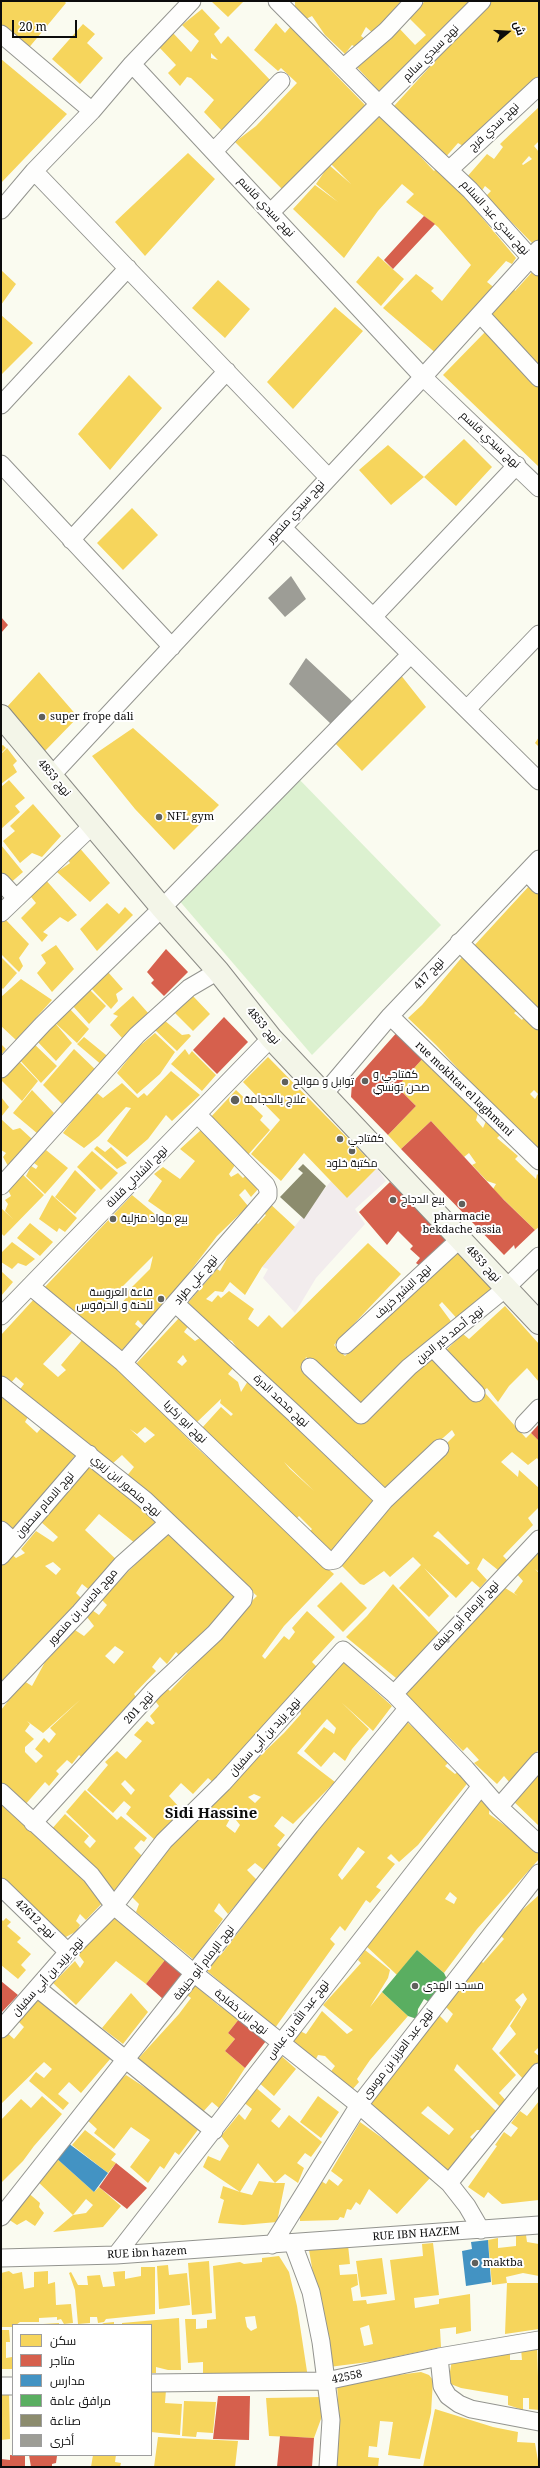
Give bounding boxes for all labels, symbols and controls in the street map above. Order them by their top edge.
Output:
scale bar [14,12,79,38]
north arrow [488,12,528,52]
text: 20 m [19,18,47,35]
text: ش [511,19,529,37]
street label: نهج سيدي سالم [400,22,462,84]
street label: نهج سدي فرج [466,100,522,154]
street label: نهج سيدي قاسم [235,174,297,240]
street label: نهج سدي عبد السلام [458,178,532,258]
street label: نهج سيدي قاسم [457,409,523,471]
street label: نهج سيدي منصور [264,478,328,546]
place label: super frope dali [50,710,134,724]
marker: super frope dali [37,712,47,722]
street label: نهج 4853 [35,757,73,799]
place label: NFL gym [167,810,214,824]
marker: NFL gym [154,812,164,822]
street label: نهج 417 [411,955,447,993]
street label: نهج 4853 [244,1005,282,1047]
street label: rue mokhtar el laghmani [412,1039,516,1139]
place label: كفتاجي و صحن تونسي [373,1068,430,1094]
place label: توابل و موالح [293,1075,354,1089]
marker: كفتاجي و صحن تونسي [360,1076,370,1086]
marker: توابل و موالح [280,1077,290,1087]
place label: علاج بالحجامة [244,1093,306,1107]
marker: علاج بالحجامة [229,1094,241,1106]
place label: كفتاجي [348,1132,384,1146]
marker: كفتاجي [335,1134,345,1144]
street label: نهج الشادلي قلالة [104,1144,170,1210]
marker: مكتبة خلود [347,1146,357,1156]
place label: مكتبة خلود [326,1157,378,1171]
place label: بيع الدجاج [401,1193,445,1207]
marker: بيع الدجاج [388,1195,398,1205]
marker: pharmacie bekdache assia [457,1199,467,1209]
place label: pharmacie bekdache assia [423,1210,501,1236]
place label: بيع مواد منزلية [121,1212,188,1226]
marker: بيع مواد منزلية [108,1214,118,1224]
street label: نهج 4853 [463,1243,503,1285]
street label: نهج علي طراد [171,1253,221,1307]
street label: نهج البشير خريف [372,1262,434,1322]
place label: قاعة العروسة للحنة و الحرقوس [76,1286,153,1312]
marker: قاعة العروسة للحنة و الحرقوس [156,1294,166,1304]
street label: نهج أحمد خير الدين [414,1304,486,1366]
street label: نهج محمد الدرة [251,1372,311,1430]
street label: نهج ابو زكريا [161,1398,209,1446]
street label: نهج منصور ابن زيري [88,1452,164,1520]
street label: نهج الامام سحنون [13,1469,77,1541]
street label: مهج باديس بن منصور [45,1566,121,1648]
street label: نهج الإمام أبو حنيفة [430,1578,502,1654]
street label: نهج 201 [121,1689,157,1727]
street label: نهج يزيد بن أبي سفيان [226,1695,304,1779]
district label: Sidi Hassine [165,1805,257,1823]
street label: نهج 42612 [12,1897,58,1941]
street label: نهج الإمام أبو حنيفة [171,1923,237,2003]
street label: نهج يزيد بن أبي سفيان [9,1935,87,2019]
street label: نهج عبد الله بن عباس [264,1978,332,2062]
place label: مسجد الهدى [423,1979,484,1993]
marker: مسجد الهدى [410,1981,420,1991]
street label: نهج ابن خفاجة [211,1986,271,2038]
street label: نهج عبد العزيز بن موسى [360,2006,436,2102]
street label: RUE IBN HAZEM [372,2224,460,2244]
street label: RUE ibn hazem [107,2244,187,2262]
place label: maktba [483,2256,523,2270]
marker: maktba [470,2258,480,2268]
legend [12,2324,152,2456]
text: سكن [50,2332,76,2349]
text: متاجر [50,2352,75,2369]
street label: 42558 [331,2367,363,2387]
text: مدارس [50,2372,85,2389]
text: مرافق عامة [50,2392,111,2409]
text: صناعة [50,2412,81,2429]
text: أخرى [50,2432,74,2449]

